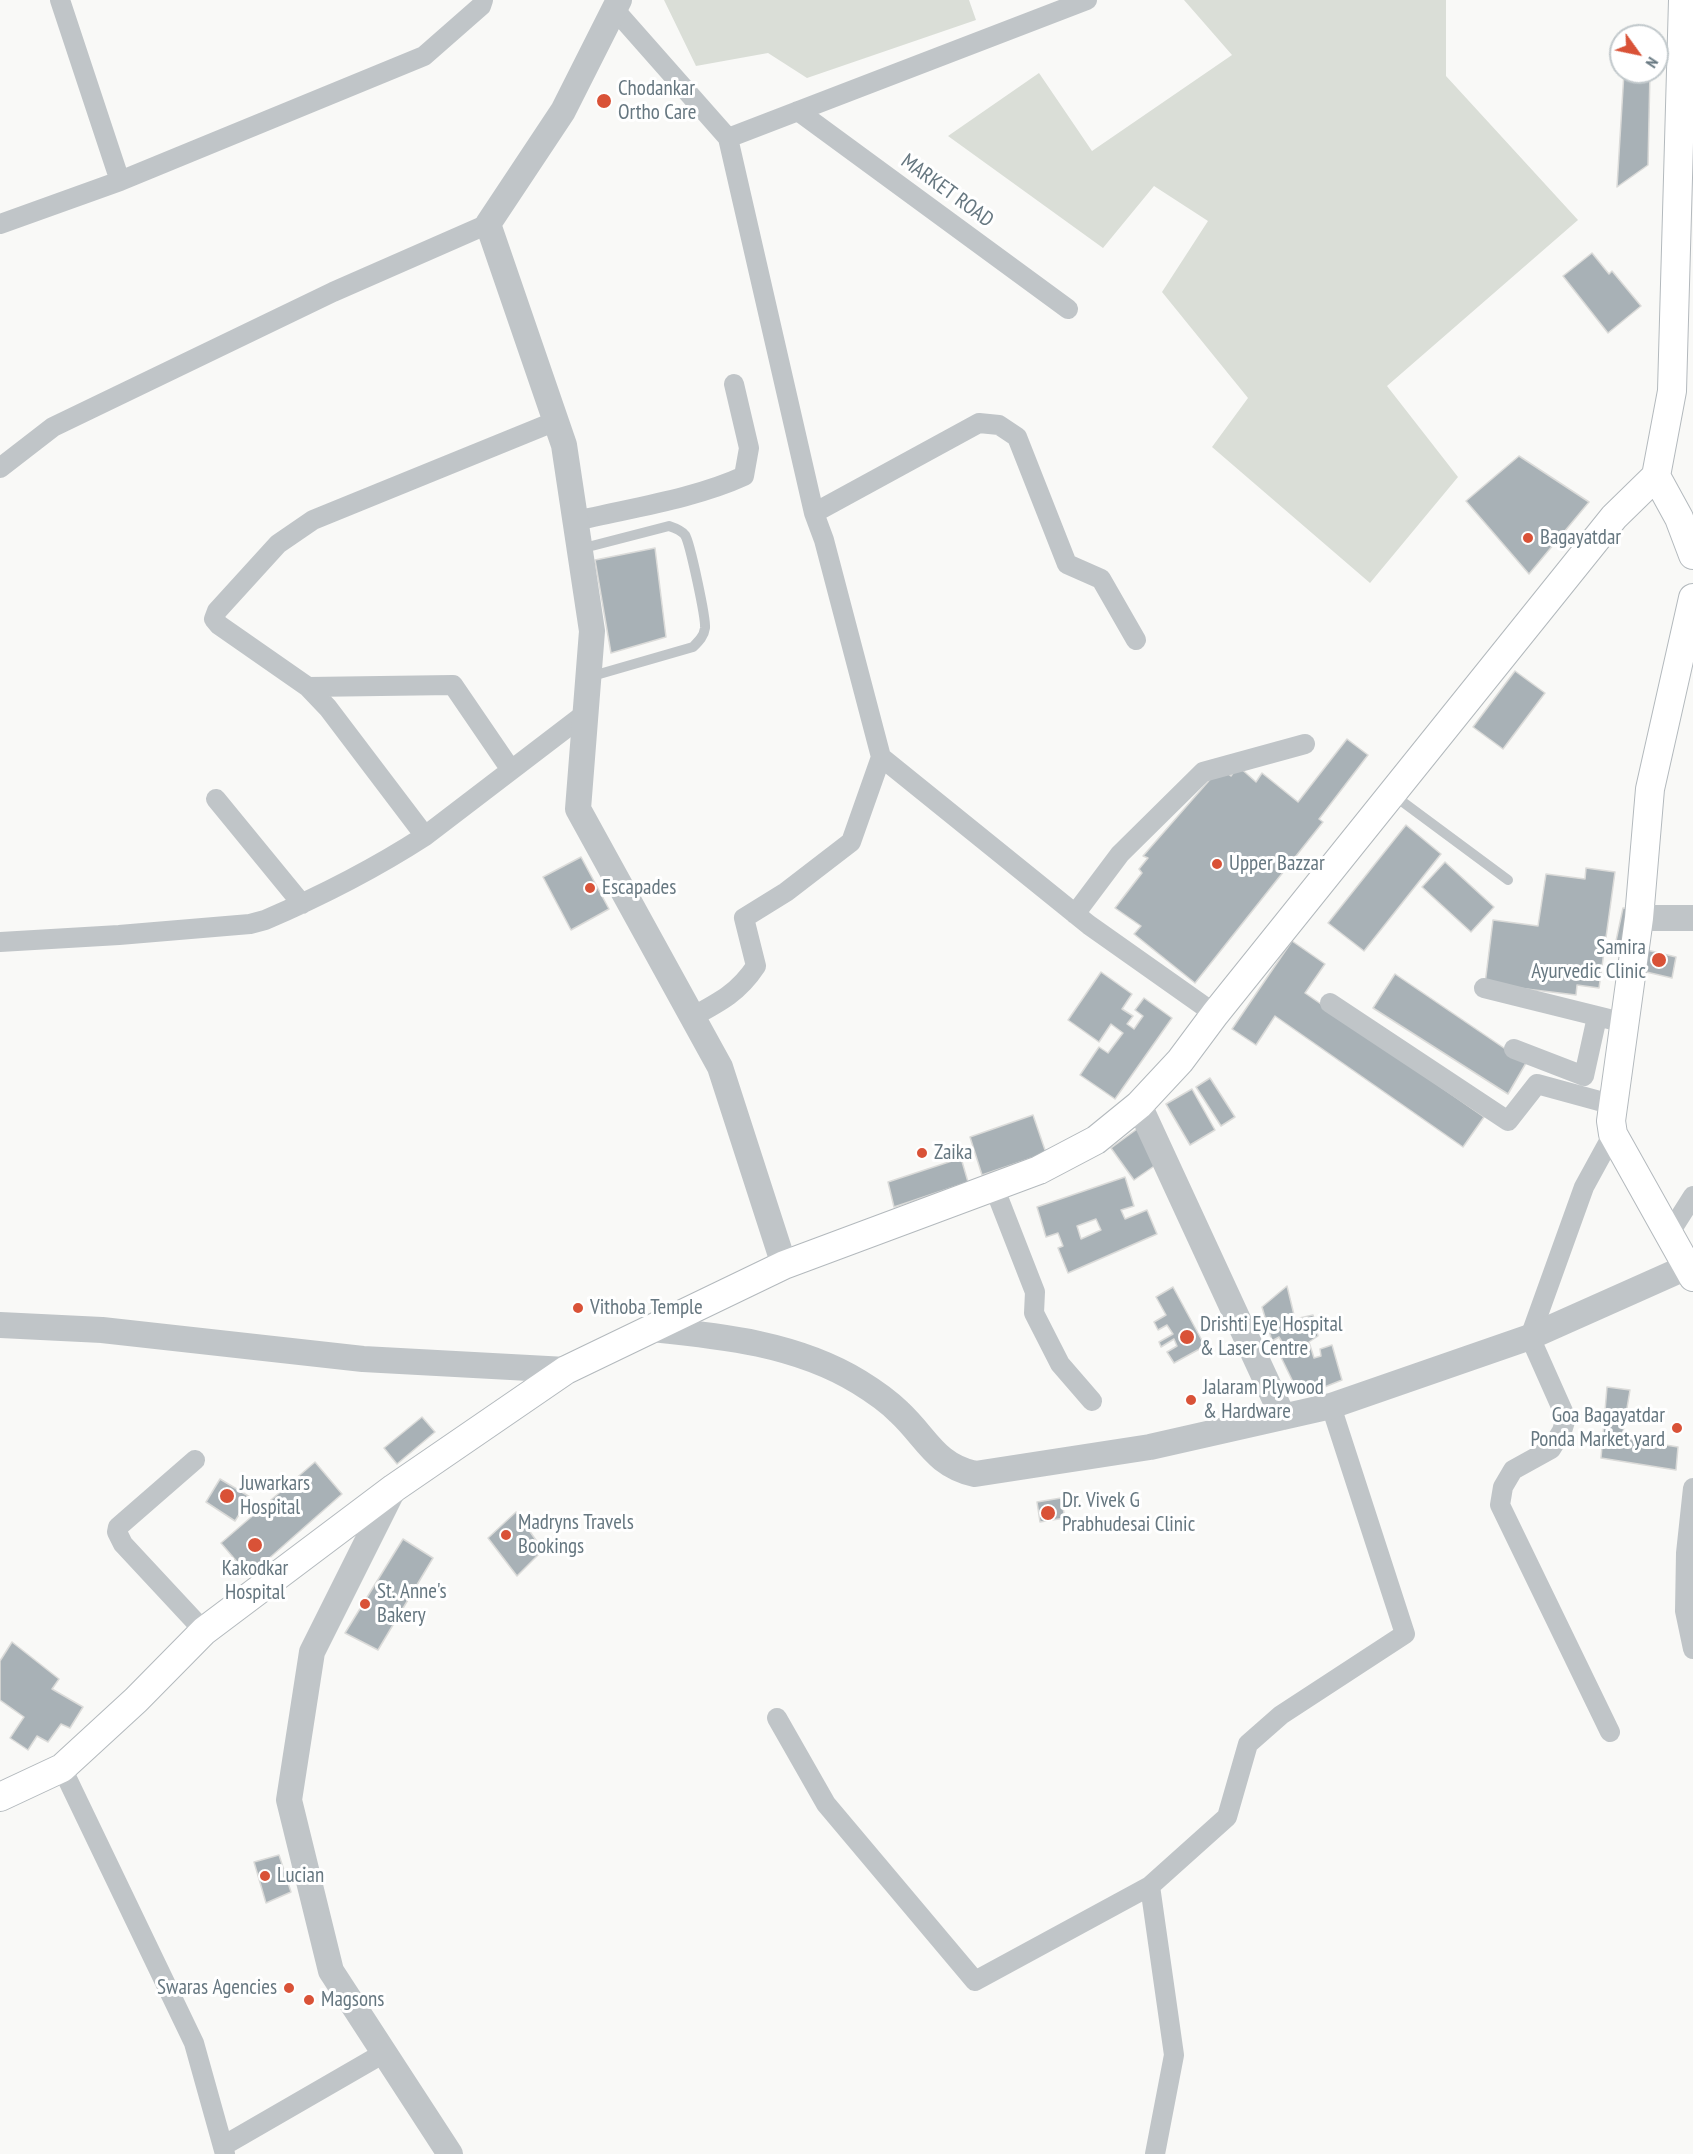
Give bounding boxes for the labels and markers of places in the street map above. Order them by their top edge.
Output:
place label: Chodankar Ortho Care [618,76,696,126]
marker: Chodankar Ortho Care [595,92,613,110]
place label: Bagayatdar [1540,525,1621,551]
marker: Bagayatdar [1521,531,1535,545]
place label: Upper Bazzar [1229,851,1325,877]
marker: Upper Bazzar [1210,857,1224,871]
place label: Escapades [602,875,676,901]
marker: Escapades [583,881,597,895]
place label: Samira Ayurvedic Clinic [1531,935,1646,985]
marker: Samira Ayurvedic Clinic [1650,951,1668,969]
place label: Zaika [934,1140,972,1166]
marker: Zaika [915,1146,929,1160]
place label: Vithoba Temple [590,1295,703,1321]
marker: Vithoba Temple [571,1301,585,1315]
place label: Drishti Eye Hospital & Laser Centre [1200,1312,1343,1362]
marker: Drishti Eye Hospital & Laser Centre [1178,1328,1196,1346]
place label: Jalaram Plywood & Hardware [1203,1375,1324,1425]
marker: Jalaram Plywood & Hardware [1184,1393,1198,1407]
place label: Goa Bagayatdar Ponda Market yard [1530,1403,1665,1453]
marker: Goa Bagayatdar Ponda Market yard [1670,1421,1684,1435]
place label: Juwarkars Hospital [240,1471,310,1521]
marker: Juwarkars Hospital [218,1487,236,1505]
place label: Dr. Vivek G Prabhudesai Clinic [1062,1488,1195,1538]
marker: Dr. Vivek G Prabhudesai Clinic [1039,1504,1057,1522]
place label: Madryns Travels Bookings [518,1510,634,1560]
marker: Madryns Travels Bookings [499,1528,513,1542]
marker: Kakodkar Hospital [246,1536,264,1554]
place label: Kakodkar Hospital [222,1556,288,1606]
place label: St. Anne's Bakery [377,1579,447,1629]
marker: St. Anne's Bakery [358,1597,372,1611]
place label: Lucian [277,1863,324,1889]
marker: Lucian [258,1869,272,1883]
place label: Swaras Agencies [157,1975,277,2001]
marker: Swaras Agencies [282,1981,296,1995]
place label: Magsons [321,1987,384,2013]
marker: Magsons [302,1993,316,2007]

